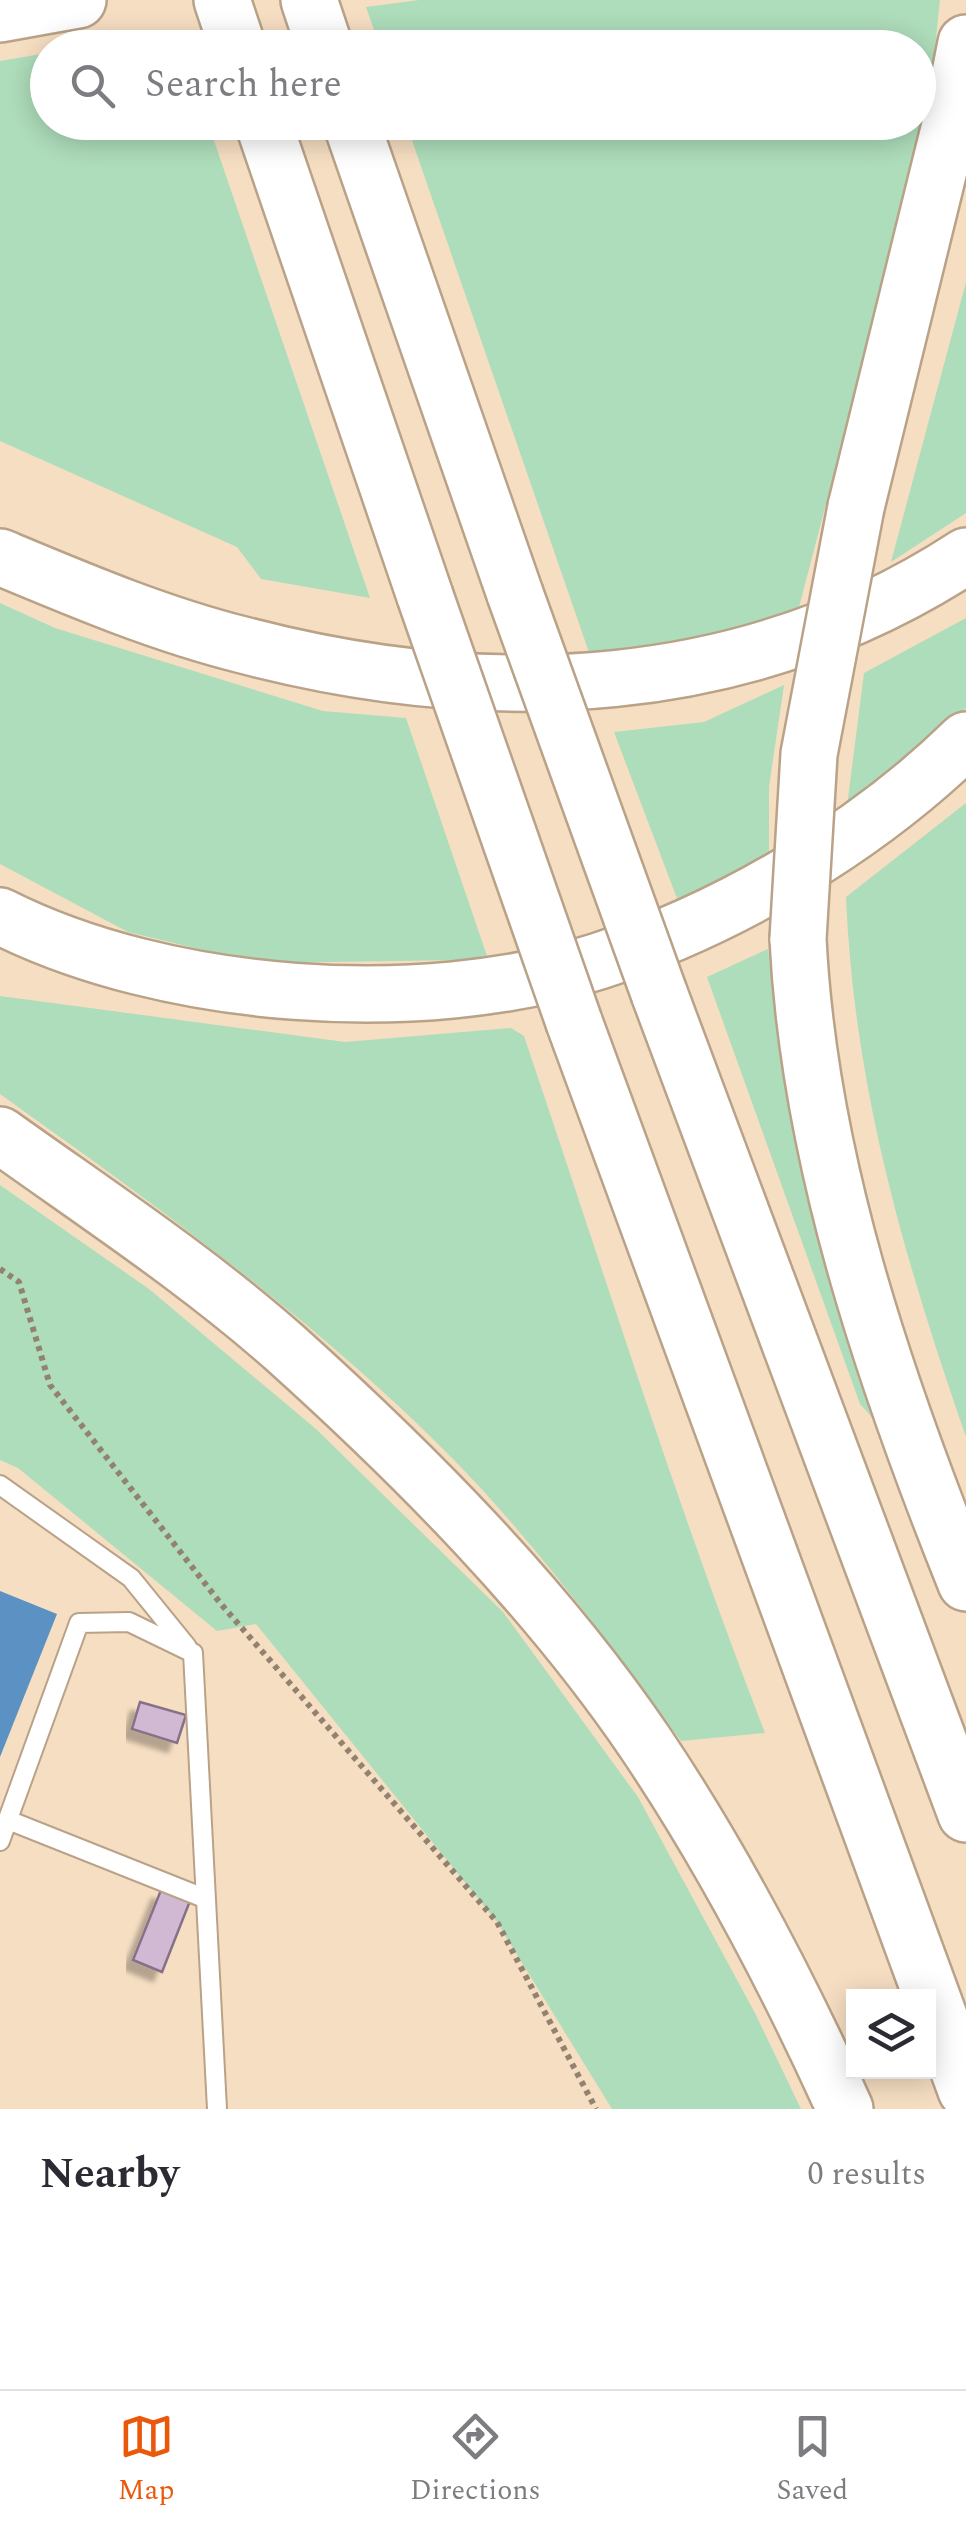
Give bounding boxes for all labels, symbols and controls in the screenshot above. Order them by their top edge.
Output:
search box [30,30,936,140]
text: Search here [145,56,342,114]
icon: search [65,58,120,113]
map controls [846,1989,936,2079]
button: layers [846,1989,936,2079]
text: Nearby [40,2143,179,2206]
text: 0 results [807,2150,926,2199]
tab: Map [118,2409,174,2512]
tab: Directions [410,2409,541,2512]
tab: Saved [776,2409,848,2512]

